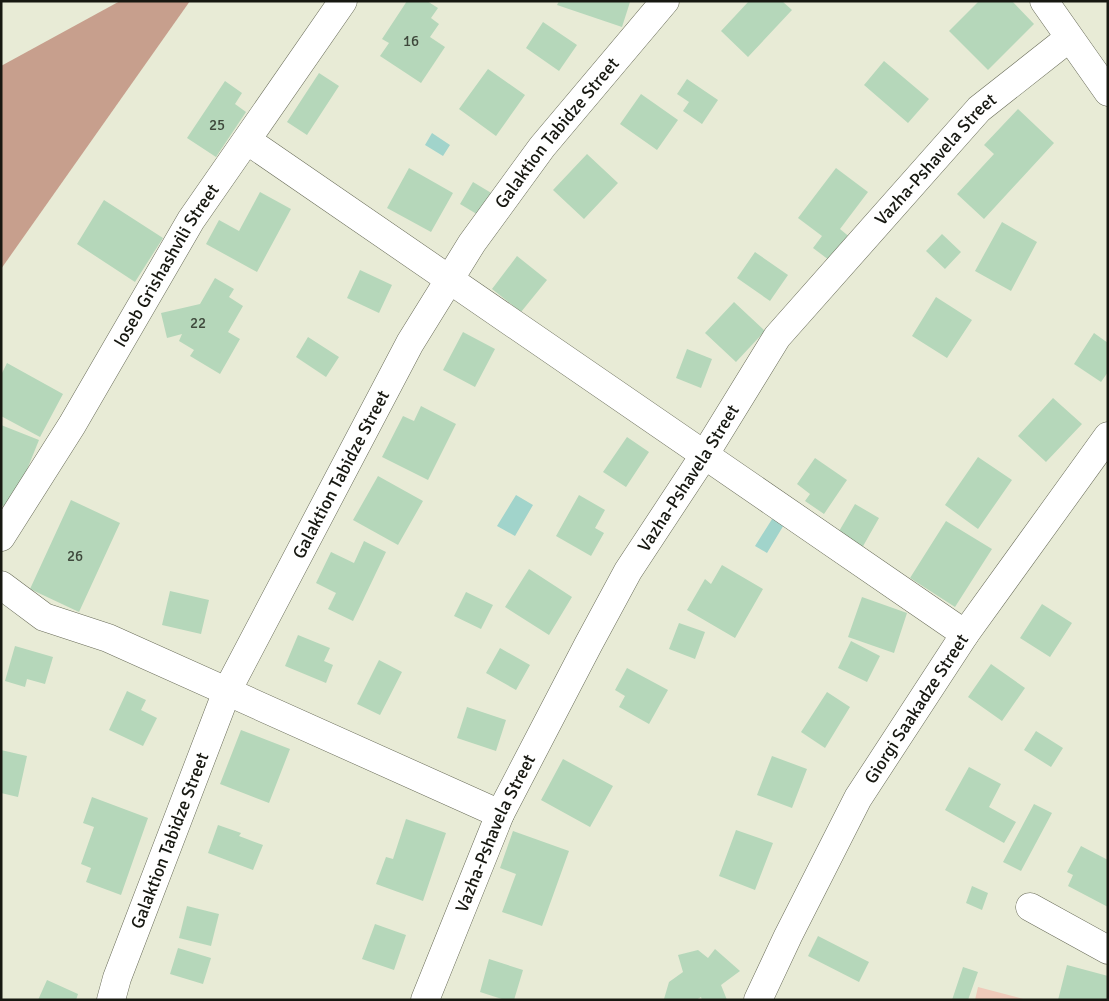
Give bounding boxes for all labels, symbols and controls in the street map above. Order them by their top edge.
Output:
house number: 16 [403,32,419,50]
street label: Galaktion Tabidze Street [490,53,624,213]
street label: Vazha-Pshavela Street [870,88,1001,230]
house number: 25 [209,116,225,134]
street label: Ioseb Grishashvili Street [109,180,224,351]
house number: 22 [190,314,206,332]
street label: Galaktion Tabidze Street [288,386,394,562]
street label: Vazha-Pshavela Street [633,400,744,556]
house number: 26 [67,547,83,565]
street label: Giorgi Saakadze Street [859,630,973,788]
street label: Galaktion Tabidze Street [126,749,213,932]
street label: Vazha-Pshavela Street [451,750,540,915]

